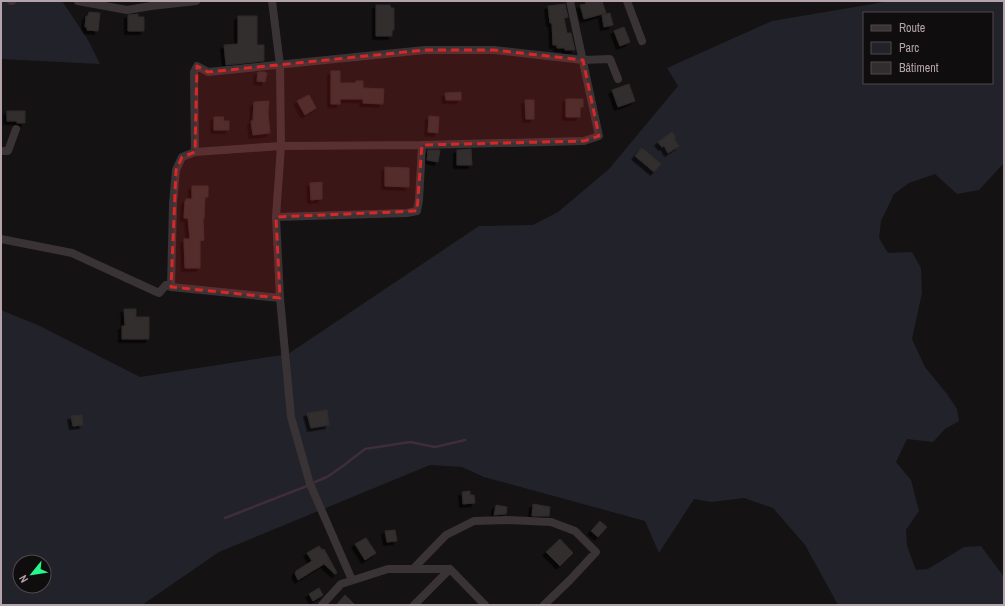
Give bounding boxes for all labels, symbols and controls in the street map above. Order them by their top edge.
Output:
legend [863,12,993,84]
text: Route [899,20,925,36]
text: Parc [899,40,919,56]
text: Bâtiment [899,60,939,76]
north arrow [12,554,52,594]
text: N [16,573,31,585]

